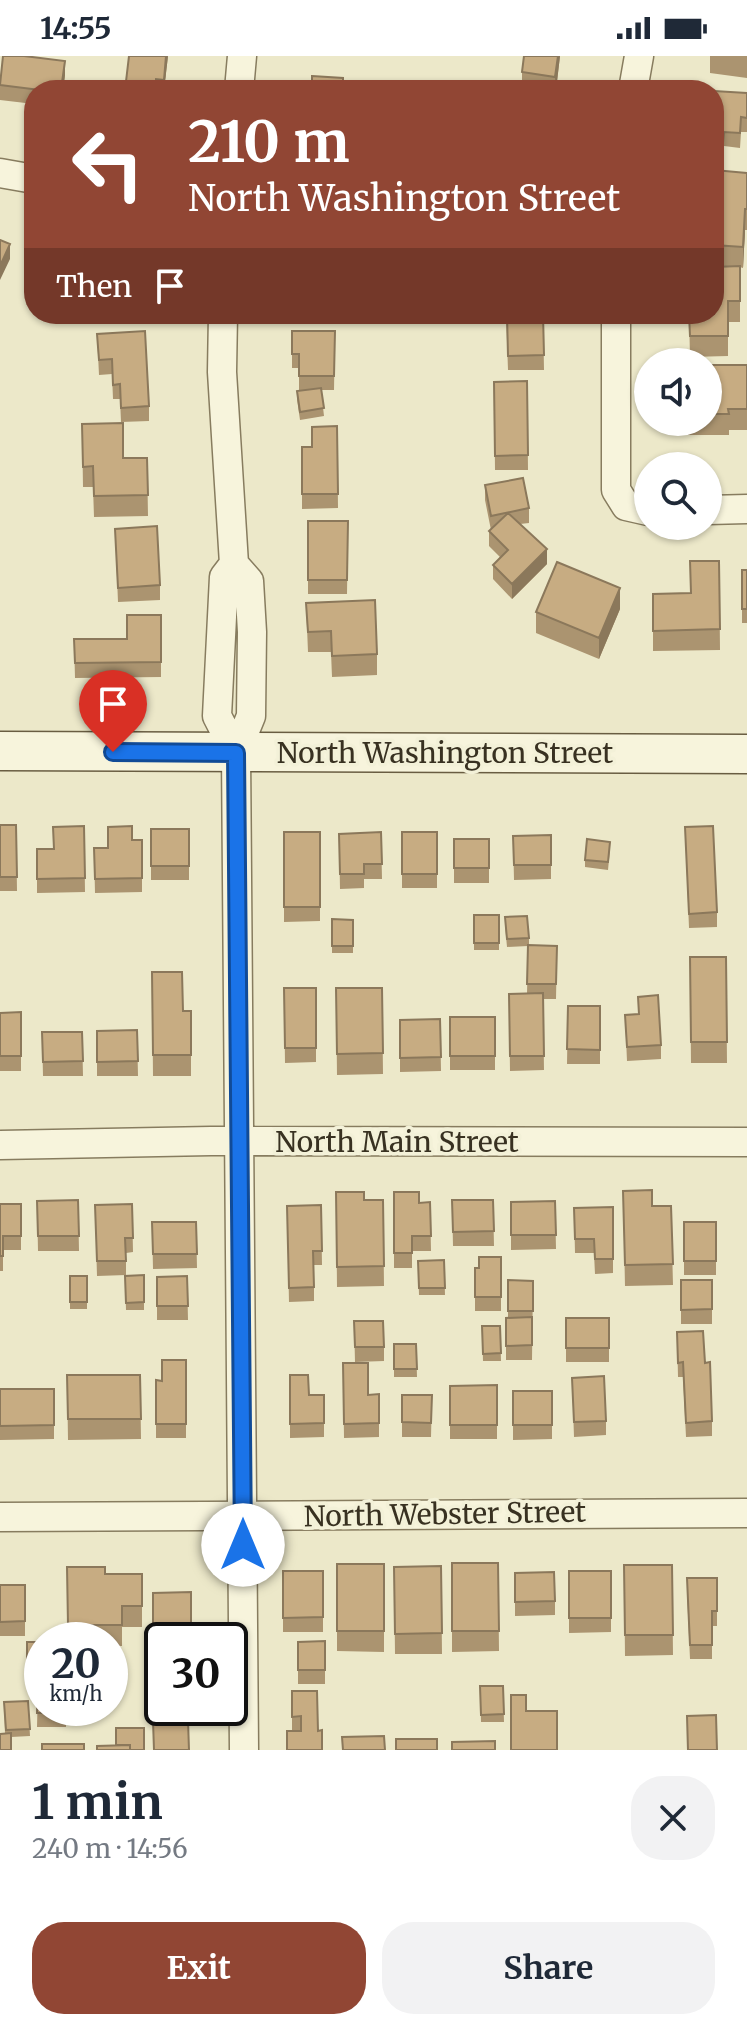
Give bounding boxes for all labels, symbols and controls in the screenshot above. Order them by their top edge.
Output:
text: 14:55 [40,9,112,47]
text: 210 m [188,107,350,177]
icon: left [56,112,160,216]
text: North Washington Street [188,176,620,221]
icon: arrive [148,264,192,308]
text: Then [56,267,132,305]
map controls [634,348,722,540]
button: sound [634,348,722,436]
button: search [634,452,722,540]
pin [79,670,147,752]
icon: arrive [91,682,135,726]
street label: North Washington Street [277,735,613,771]
street label: North Main Street [275,1124,519,1160]
street label: North Webster Street [304,1494,586,1534]
position arrow [201,1503,285,1587]
speed limit sign: 30 [144,1622,248,1726]
text: 20 [51,1639,101,1689]
text: km/h [50,1681,102,1706]
text: 1 min [32,1772,163,1832]
button: close [631,1776,715,1860]
text: 240 m · 14:56 [32,1832,188,1865]
button: Exit [32,1922,366,2014]
button: Share [382,1922,715,2014]

